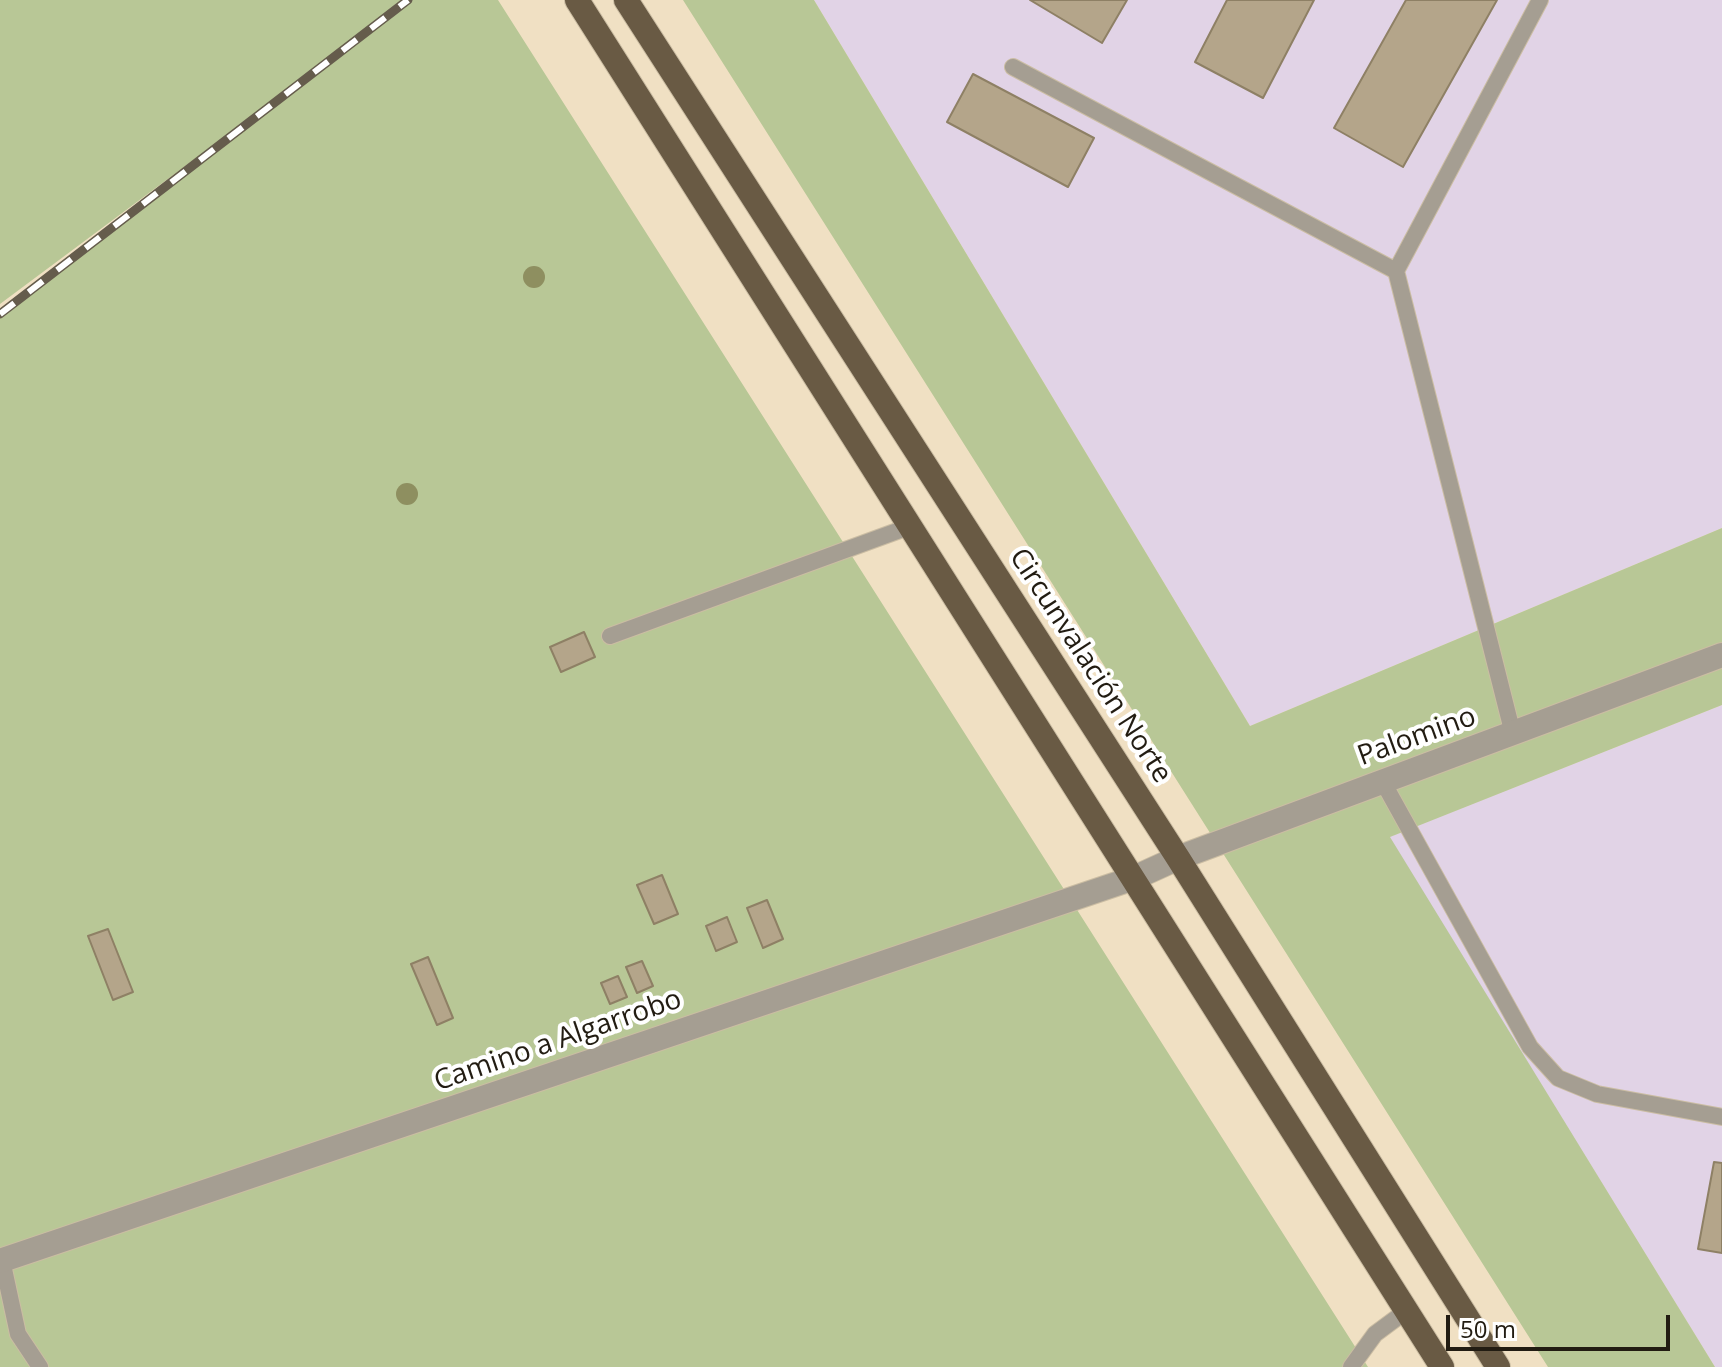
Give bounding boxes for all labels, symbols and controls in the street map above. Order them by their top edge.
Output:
street label: Circunvalación Norte [1002,542,1178,790]
street label: Palomino [1353,700,1481,774]
street label: Camino a Algarrobo [430,983,686,1099]
scale bar [1450,1299,1674,1349]
text: 50 m [1460,1312,1516,1345]

